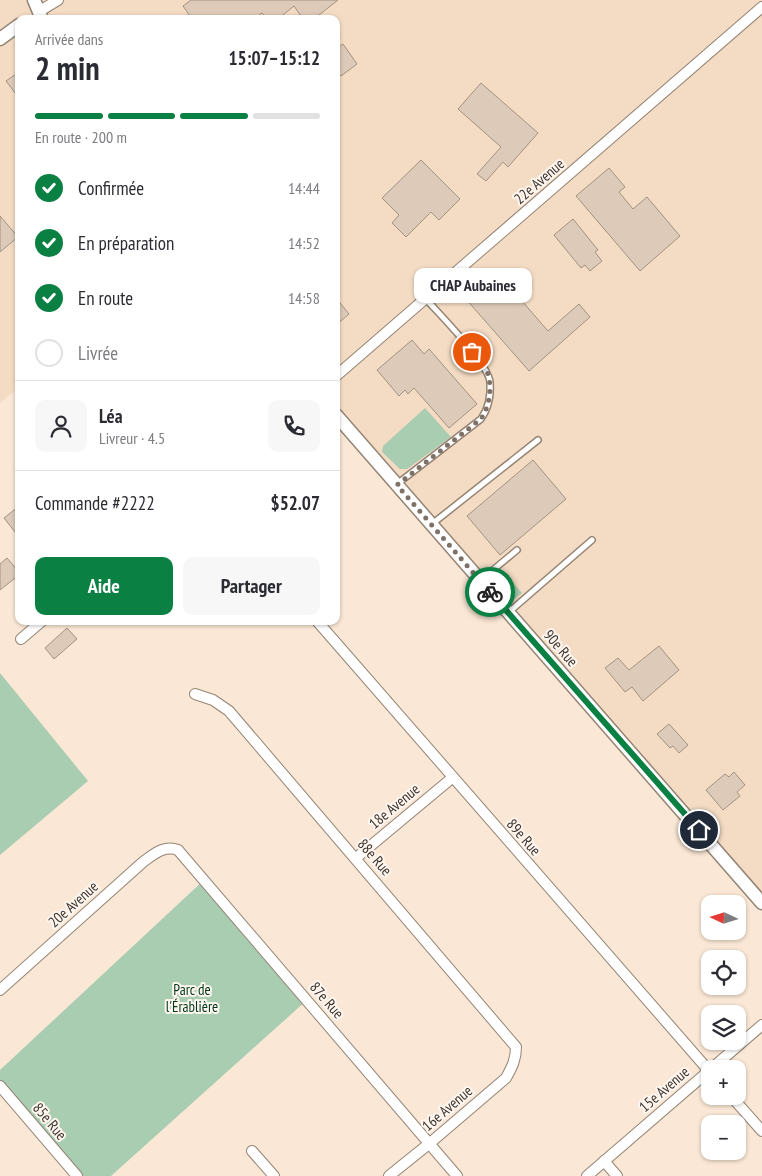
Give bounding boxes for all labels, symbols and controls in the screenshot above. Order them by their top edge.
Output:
text: Arrivée dans [35,29,103,49]
text: 15:07–15:12 [228,46,320,70]
text: 2 min [35,47,100,89]
text: En route · 200 m [35,127,127,147]
street label: 22e Avenue [510,154,568,208]
icon: check [35,174,63,202]
text: Confirmée [78,176,144,200]
text: 14:44 [288,178,320,198]
icon: check [35,229,63,257]
text: En préparation [78,231,174,255]
text: 14:52 [288,233,320,253]
callout: CHAP Aubaines [413,267,531,302]
text: CHAP Aubaines [430,275,516,295]
icon: check [35,284,63,312]
text: En route [78,286,133,310]
text: 14:58 [288,288,320,308]
pin [451,331,493,373]
icon: bag [458,338,486,366]
text: Livrée [78,341,118,365]
button: person [35,400,87,452]
button: phone [268,400,320,452]
text: Léa [99,404,123,428]
text: Livreur · 4.5 [99,428,165,448]
text: Commande #2222 [35,491,155,515]
text: $52.07 [271,491,320,515]
button: Aide [35,557,173,615]
button: Partager [183,557,320,615]
courier [465,567,515,617]
icon: bike [476,578,504,606]
street label: 90e Rue [540,626,582,670]
street label: 18e Avenue [365,779,423,833]
pin [678,809,720,851]
street label: 89e Rue [503,815,545,859]
icon: home [685,816,713,844]
street label: 88e Rue [354,835,396,879]
street label: 20e Avenue [44,877,102,931]
north arrow [701,895,746,940]
map controls [701,895,746,1160]
button: locate [701,950,746,995]
street label: 87e Rue [306,978,348,1022]
park label: Parc de l'Érablière [166,980,218,1016]
button: layers [701,1005,746,1050]
button: + [701,1060,746,1105]
street label: 15e Avenue [635,1062,693,1116]
street label: 16e Avenue [418,1081,476,1135]
street label: 85e Rue [29,1099,71,1143]
button: − [701,1115,746,1160]

